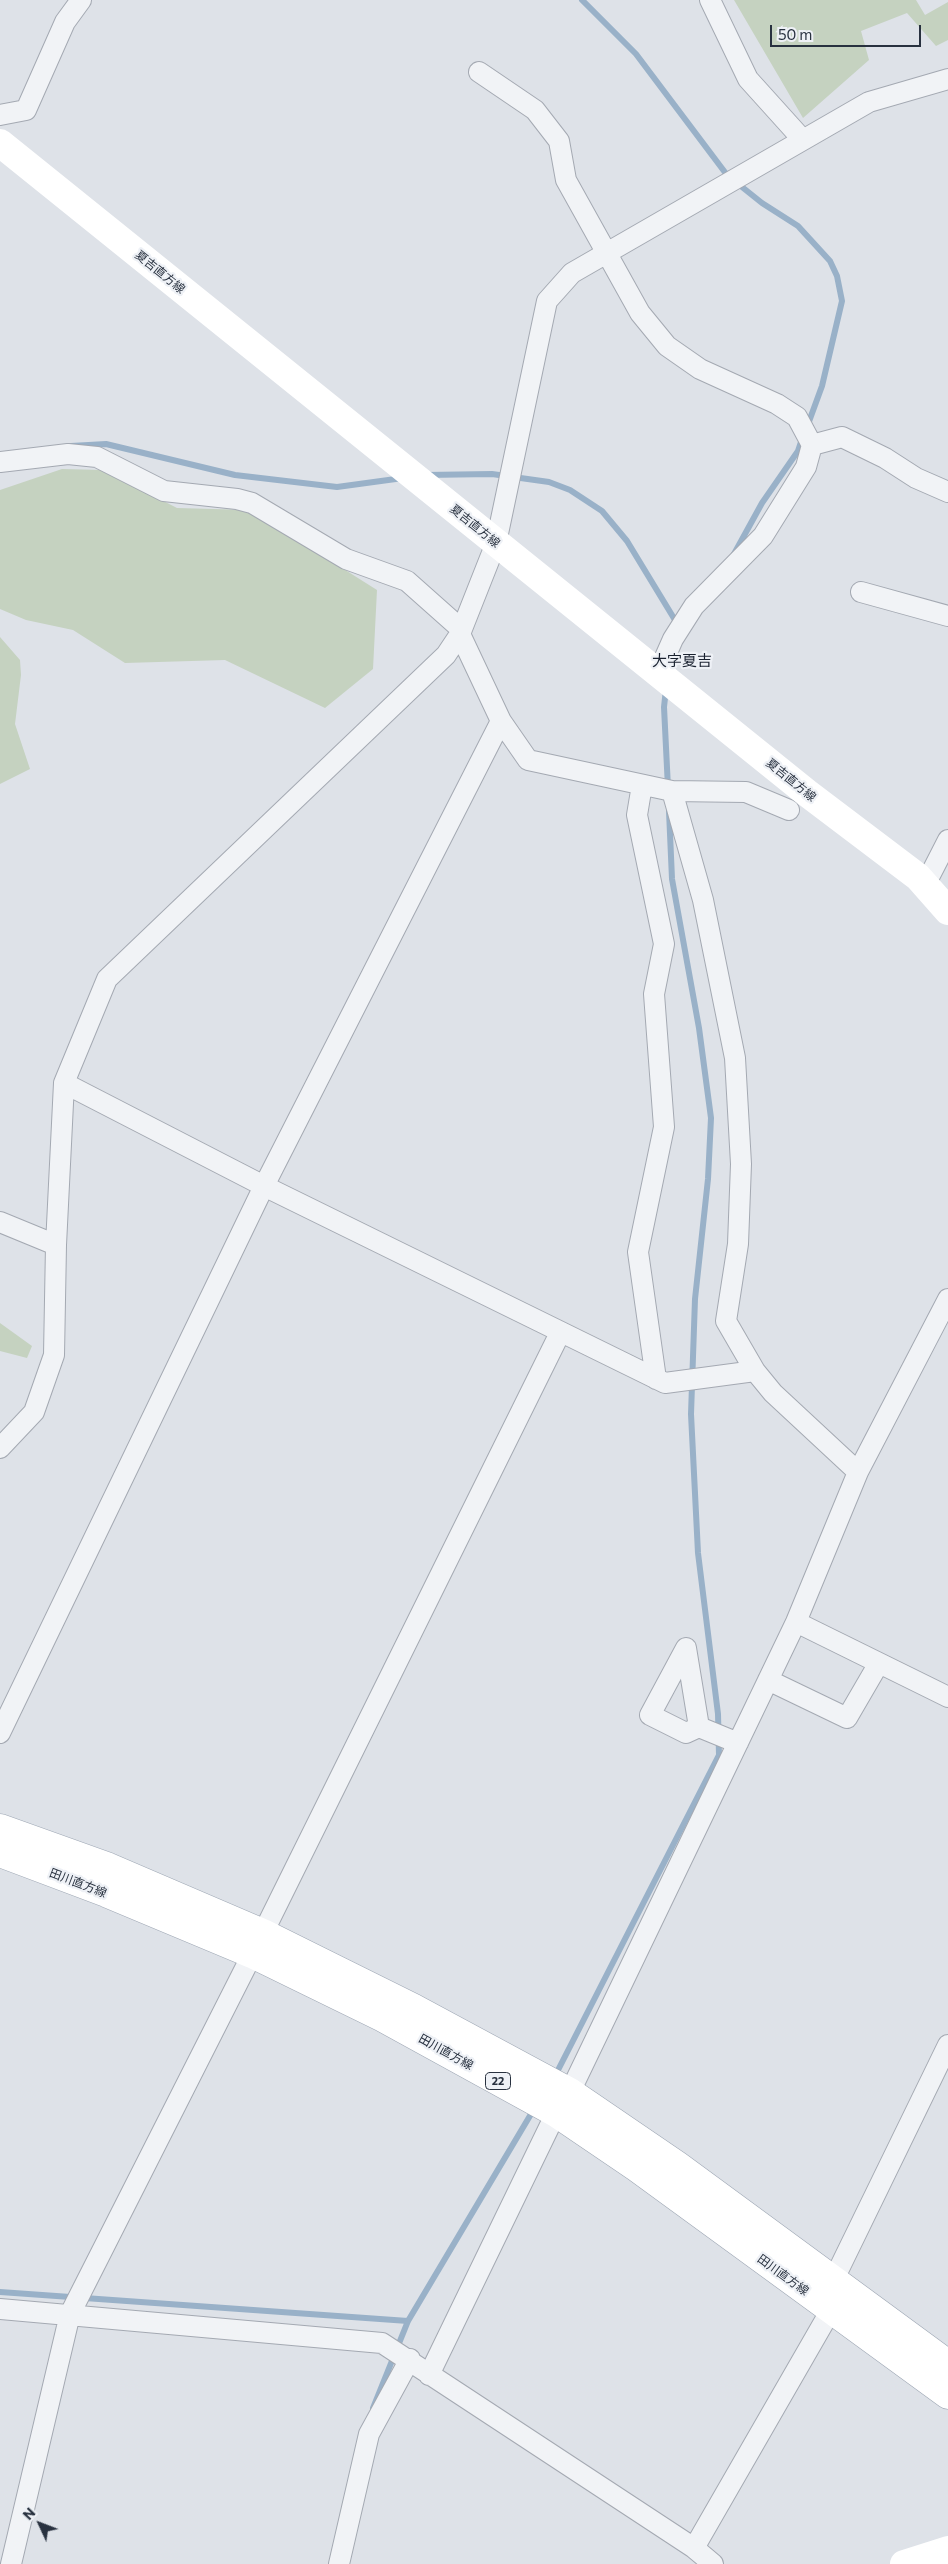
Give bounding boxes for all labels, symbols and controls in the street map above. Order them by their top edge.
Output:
scale bar [773,15,924,47]
text: 50 m [778,25,812,43]
street label: 夏吉直方線 [132,248,188,296]
street label: 夏吉直方線 [447,502,503,550]
district label: 大字夏吉 [652,652,712,670]
street label: 夏吉直方線 [763,756,819,804]
street label: 田川直方線 [47,1866,109,1900]
street label: 田川直方線 [416,2031,476,2073]
road number: 22 [486,2072,510,2090]
street label: 田川直方線 [754,2252,812,2298]
north arrow [15,2499,65,2549]
text: N [19,2504,38,2523]

